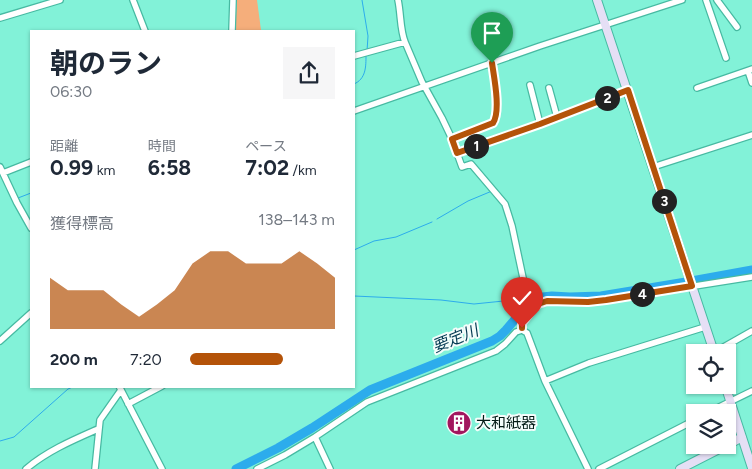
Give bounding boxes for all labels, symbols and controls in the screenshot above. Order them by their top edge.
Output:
pin [471,12,513,63]
icon: arrive [478,19,506,47]
text: 朝のラン [50,46,162,80]
button: share [283,47,335,99]
text: 06:30 [50,82,92,101]
pin: 2 [594,86,620,110]
text: 2 [603,90,612,107]
pin: 1 [464,134,488,158]
text: 距離 [50,138,78,155]
text: 時間 [148,138,176,155]
text: ペース [245,138,287,155]
text: 1 [474,138,479,155]
text: 0.99 [50,155,93,180]
text: 6:58 [148,155,191,180]
text: 7:02 [245,155,289,180]
text: km [93,162,115,179]
text: /km [289,162,317,179]
pin: 3 [652,188,676,214]
text: 3 [661,193,668,210]
text: 138–143 m [258,210,335,229]
text: 獲得標高 [50,214,114,233]
pin [501,277,543,328]
pin: 4 [630,282,654,306]
icon: check [508,284,536,312]
text: 4 [638,286,647,303]
water label: 要定川 [429,320,483,356]
map controls [686,344,736,454]
button: locate [686,344,736,394]
text: 200 m [50,350,98,369]
text: 7:20 [130,350,162,369]
button: layers [686,404,736,454]
building icon: 大和紙器 [446,410,472,436]
place label: 大和紙器 [476,414,536,432]

